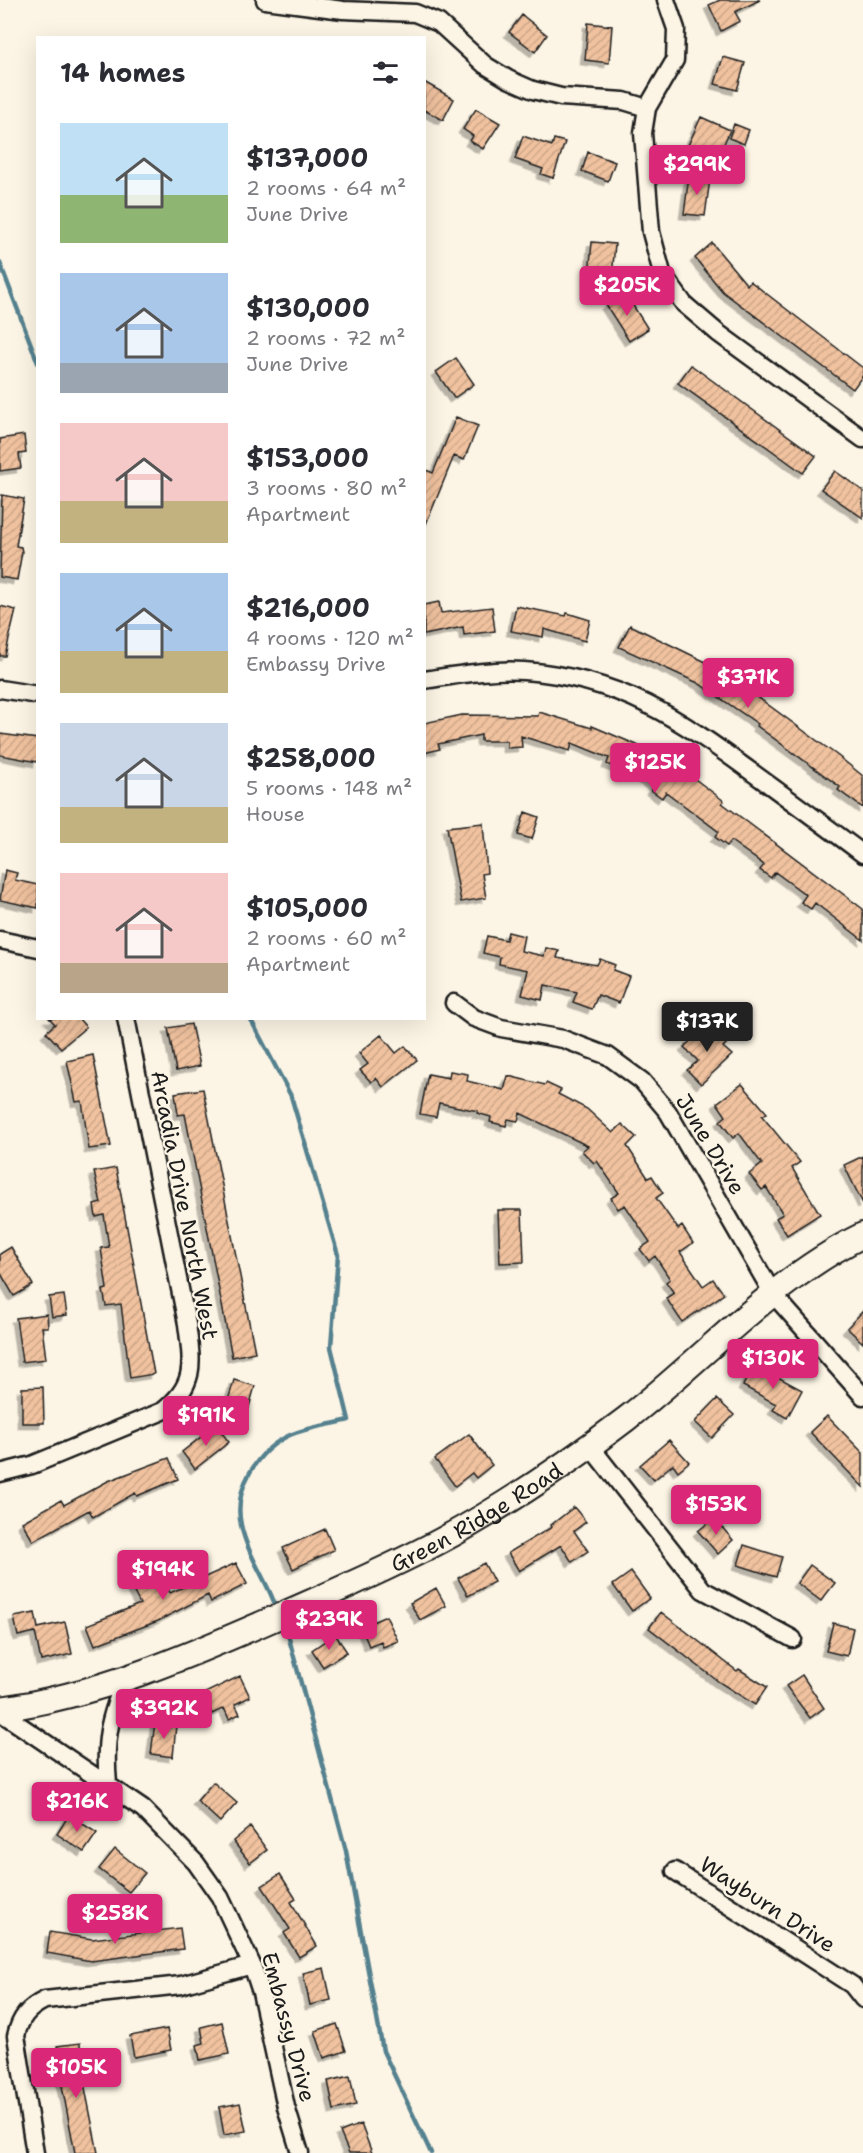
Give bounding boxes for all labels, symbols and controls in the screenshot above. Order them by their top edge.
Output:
text: 14 homes [60,55,186,90]
icon: filters [369,56,402,89]
text: $137,000 [246,140,368,175]
pin: $299K [655,145,739,196]
icon: home [108,147,180,219]
text: $299K [663,151,731,177]
text: 2 rooms · 64 m² [246,175,406,201]
text: June Drive [246,201,349,227]
pin: $205K [585,266,669,317]
text: $205K [594,272,660,298]
text: $130,000 [246,290,370,325]
icon: home [108,297,180,369]
text: 2 rooms · 72 m² [246,325,405,351]
text: June Drive [246,351,349,377]
text: $153,000 [246,440,369,475]
icon: home [108,447,180,519]
text: 3 rooms · 80 m² [246,475,407,501]
text: Apartment [246,501,350,527]
text: $216,000 [246,590,370,625]
icon: home [108,597,180,669]
text: 4 rooms · 120 m² [246,625,414,651]
text: Embassy Drive [246,651,386,677]
pin: $371K [706,658,790,709]
text: $371K [717,664,779,690]
text: $258,000 [246,740,376,775]
pin: $125K [613,743,697,794]
icon: home [108,747,180,819]
text: $125K [624,749,686,775]
text: 5 rooms · 148 m² [246,775,412,801]
text: House [246,801,305,827]
text: $105,000 [246,890,368,925]
icon: home [108,897,180,969]
text: 2 rooms · 60 m² [246,925,406,951]
text: Apartment [246,951,350,977]
pin: $137K [665,1002,749,1053]
text: $137K [676,1008,738,1034]
street label: Arcadia Drive North West [144,1068,225,1342]
street label: June Drive [669,1088,752,1200]
pin: $130K [731,1339,815,1390]
text: $130K [741,1345,805,1371]
pin: $191K [164,1396,248,1447]
text: $191K [177,1402,235,1428]
street label: Green Ridge Road [386,1456,568,1579]
pin: $153K [674,1485,758,1536]
text: $153K [685,1491,747,1517]
pin: $194K [121,1550,205,1601]
text: $194K [131,1556,195,1582]
pin: $239K [287,1600,371,1651]
text: $239K [295,1606,363,1632]
pin: $392K [122,1689,206,1740]
text: $392K [130,1695,198,1721]
pin: $216K [35,1782,119,1833]
text: $216K [46,1788,108,1814]
street label: Wayburn Drive [694,1850,841,1959]
pin: $258K [73,1894,157,1945]
text: $258K [81,1900,149,1926]
street label: Embassy Drive [255,1949,322,2105]
pin: $105K [34,2048,118,2099]
text: $105K [45,2054,107,2080]

